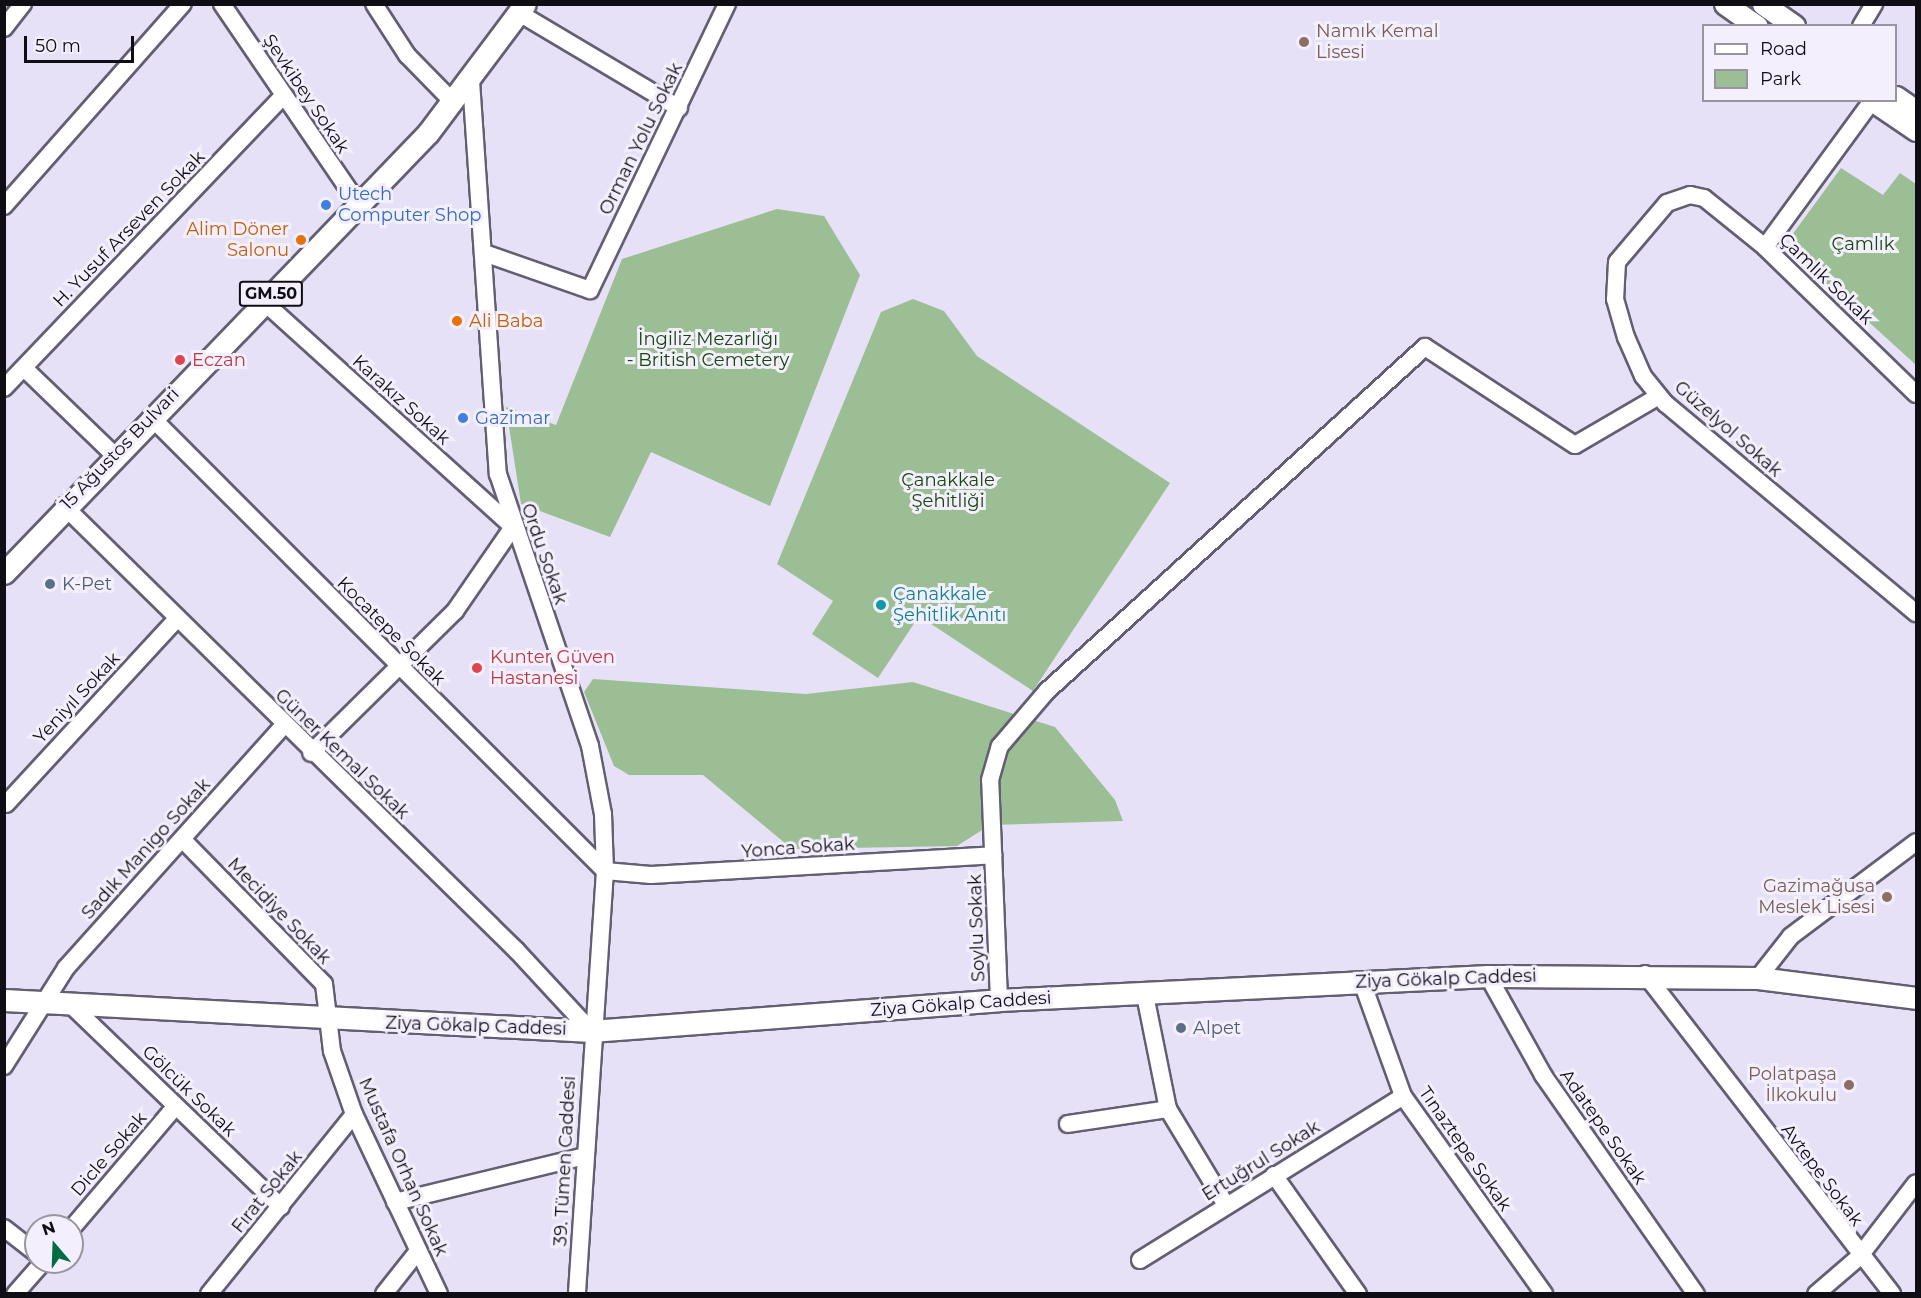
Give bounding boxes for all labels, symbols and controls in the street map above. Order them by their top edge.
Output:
place label: Namık Kemal Lisesi [1316,21,1438,63]
scale bar [27,24,136,62]
legend [1702,24,1897,102]
street label: Şevkibey Sokak [258,30,354,158]
text: 50 m [35,35,81,57]
marker: Namık Kemal Lisesi [1297,35,1311,49]
text: Road [1760,38,1807,60]
street label: Orman Yolu Sokak [595,59,687,219]
text: Park [1760,68,1801,90]
street label: H. Yusuf Arseven Sokak [49,146,209,312]
place label: Utech Computer Shop [338,184,482,226]
marker: Utech Computer Shop [319,198,333,212]
place label: Alim Döner Salonu [186,219,289,262]
street label: Çamlık Sokak [1775,229,1877,329]
marker: Alim Döner Salonu [294,233,308,247]
park label: Çamlık [1832,233,1894,255]
road number: GM.50 [238,281,304,307]
place label: Ali Baba [469,310,543,332]
marker: Ali Baba [450,314,464,328]
park label: İngiliz Mezarlığı - British Cemetery [627,329,789,372]
place label: Eczan [192,349,246,371]
street label: Karakız Sokak [348,350,454,450]
marker: Eczan [173,353,187,367]
street label: Güzelyol Sokak [1670,376,1786,482]
street label: 15 Ağustos Bulvari [56,383,184,515]
place label: Gazimar [475,407,551,429]
marker: Gazimar [456,411,470,425]
park label: Çanakkale Şehitliği [901,470,995,512]
street label: Ordu Sokak [517,501,571,607]
street label: Kocatepe Sokak [332,572,450,690]
place label: K-Pet [62,573,112,595]
marker: K-Pet [43,577,57,591]
place label: Çanakkale Şehitlik Anıtı [893,584,1006,626]
marker: Çanakkale Şehitlik Anıtı [874,598,888,612]
place label: Kunter Güven Hastanesi [490,647,615,690]
street label: Yeniyıl Sokak [29,648,125,748]
marker: Kunter Güven Hastanesi [468,659,486,677]
street label: Güner Kemal Sokak [271,684,413,824]
street label: Sadık Manigo Sokak [77,774,215,924]
street label: Yonca Sokak [741,833,855,863]
street label: Mecidiye Sokak [223,853,335,969]
street label: Soylu Sokak [964,874,990,982]
place label: Gazimağusa Meslek Lisesi [1758,876,1875,918]
marker: Gazimağusa Meslek Lisesi [1880,890,1894,904]
street label: Ziya Gökalp Caddesi [1355,965,1537,993]
street label: Ziya Gökalp Caddesi [870,987,1052,1021]
street label: Ziya Gökalp Caddesi [385,1012,567,1040]
place label: Alpet [1193,1017,1241,1039]
marker: Alpet [1174,1021,1188,1035]
street label: Gölcük Sokak [138,1041,240,1141]
place label: Polatpaşa İlkokulu [1748,1064,1837,1106]
street label: Adatepe Sokak [1555,1065,1651,1189]
street label: Mustafa Orhan Sokak [354,1074,452,1260]
street label: 39. Tümen Caddesi [550,1075,580,1247]
marker: Polatpaşa İlkokulu [1842,1078,1856,1092]
street label: Tınaztepe Sokak [1414,1083,1516,1215]
street label: Dicle Sokak [67,1107,151,1201]
street label: Ertuğrul Sokak [1198,1116,1324,1206]
street label: Avtepe Sokak [1777,1120,1867,1230]
street label: Fırat Sokak [227,1147,307,1237]
north arrow [24,1214,84,1274]
text: N [39,1217,58,1239]

